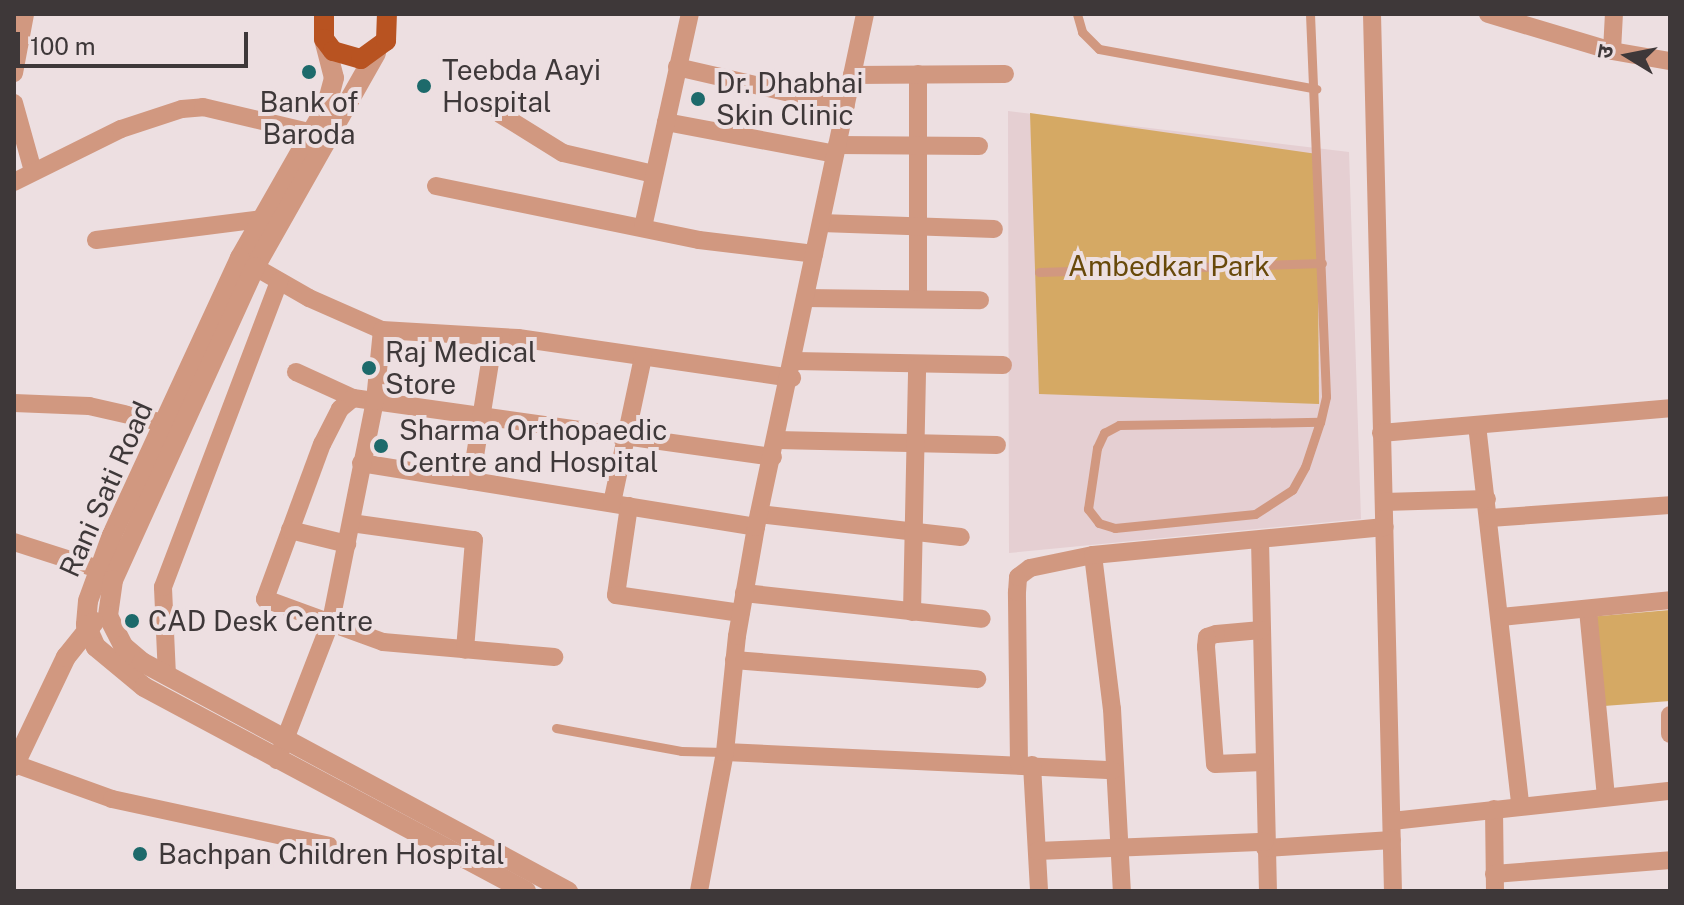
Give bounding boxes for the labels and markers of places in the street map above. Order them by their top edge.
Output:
place label: Teebda Aayi Hospital [442,53,601,119]
marker: Bank of Baroda [300,63,318,81]
place label: Dr. Dhabhai Skin Clinic [716,66,864,132]
marker: Teebda Aayi Hospital [413,75,435,97]
place label: Bank of Baroda [259,85,359,151]
marker: Dr. Dhabhai Skin Clinic [687,88,709,110]
place label: Raj Medical Store [385,335,537,401]
marker: Raj Medical Store [360,359,378,377]
place label: Sharma Orthopaedic Centre and Hospital [399,413,667,479]
marker: Sharma Orthopaedic Centre and Hospital [370,435,392,457]
place label: CAD Desk Centre [148,604,373,638]
marker: CAD Desk Centre [123,612,141,630]
place label: Bachpan Children Hospital [158,837,505,871]
marker: Bachpan Children Hospital [129,843,151,865]

